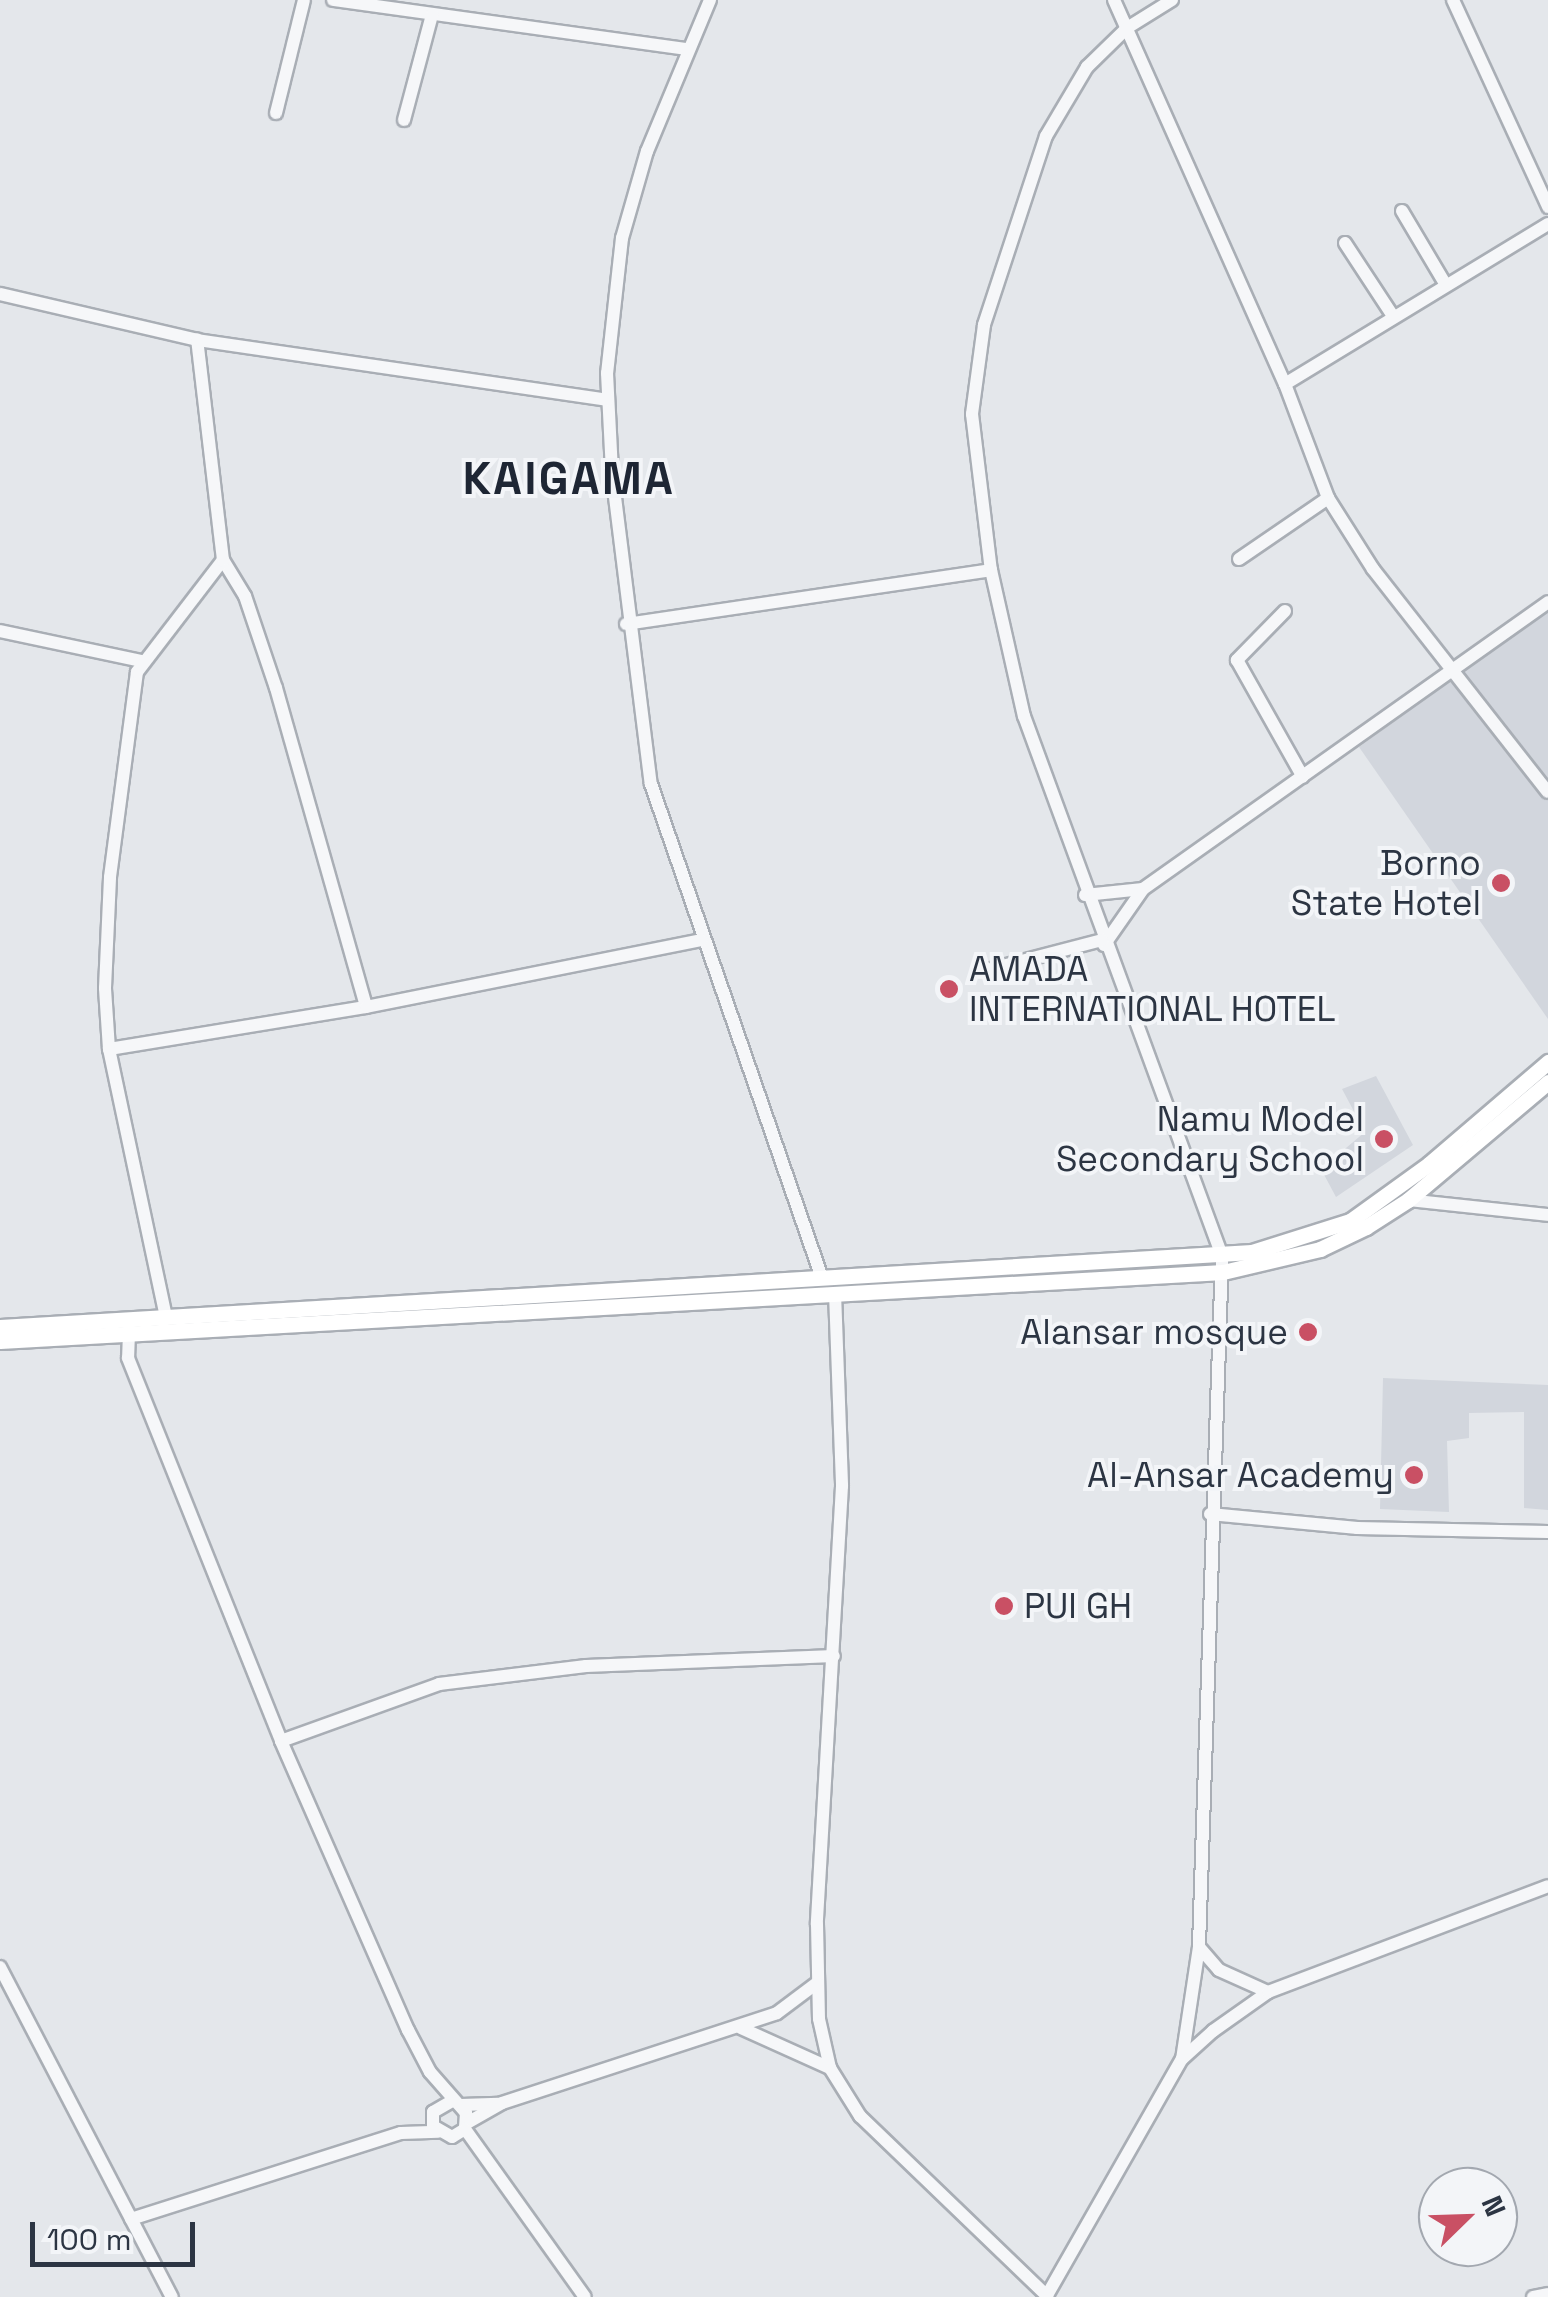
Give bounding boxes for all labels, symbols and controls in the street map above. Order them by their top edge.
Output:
district label: KAIGAMA [463,452,675,506]
place label: Borno State Hotel [1291,842,1481,924]
marker: Borno State Hotel [1490,872,1512,894]
place label: AMADA INTERNATIONAL HOTEL [969,948,1336,1030]
marker: AMADA INTERNATIONAL HOTEL [938,978,960,1000]
place label: Namu Model Secondary School [1056,1098,1364,1180]
marker: Namu Model Secondary School [1373,1128,1395,1150]
place label: Alansar mosque [1020,1311,1288,1353]
marker: Alansar mosque [1297,1321,1319,1343]
place label: Al-Ansar Academy [1087,1454,1394,1496]
marker: Al-Ansar Academy [1403,1464,1425,1486]
place label: PUI GH [1024,1585,1132,1627]
marker: PUI GH [993,1595,1015,1617]
north arrow [1418,2167,1518,2267]
text: N [1474,2190,1514,2222]
scale bar [35,2202,200,2264]
text: 100 m [47,2220,132,2259]

